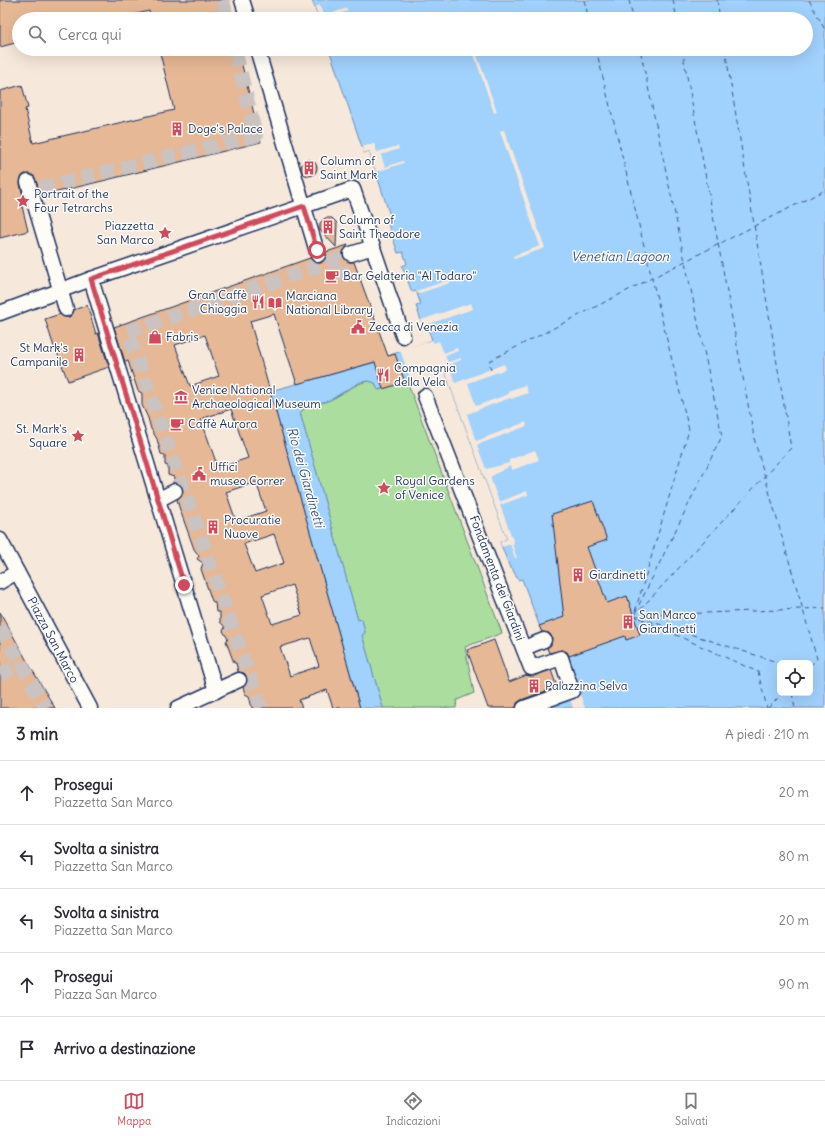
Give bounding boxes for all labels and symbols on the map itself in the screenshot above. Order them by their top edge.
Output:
building icon: Doge's Palace [169,121,185,137]
place label: Doge's Palace [188,121,263,136]
place label: Column of Saint Mark [320,153,377,182]
building icon: Column of Saint Mark [301,160,317,176]
place label: Portrait of the Four Tetrarchs [34,186,113,215]
place icon: Portrait of the Four Tetrarchs [15,193,31,209]
place label: Column of Saint Theodore [339,212,420,241]
place label: Piazzetta San Marco [97,218,154,247]
building icon: Column of Saint Theodore [320,219,336,235]
place icon: Piazzetta San Marco [157,225,173,241]
route start [308,241,326,259]
water label: Venetian Lagoon [571,248,670,265]
cafe icon: Bar Gelateria "Al Todaro" [324,268,340,284]
place label: Bar Gelateria "Al Todaro" [343,268,476,283]
place label: Gran Caffè Chioggia [188,287,247,316]
place label: Marciana National Library [286,288,373,317]
restaurant icon: Gran Caffè Chioggia [250,294,266,310]
library icon: Marciana National Library [267,295,283,311]
public building icon: Zecca di Venezia [350,319,366,335]
place label: Zecca di Venezia [369,319,459,334]
shop icon: Fabris [147,329,163,345]
place label: Fabris [166,329,199,344]
place label: St Mark's Campanile [10,340,68,369]
building icon: St Mark's Campanile [71,347,87,363]
place label: Compagnia della Vela [394,360,456,389]
restaurant icon: Compagnia della Vela [375,367,391,383]
place label: Venice National Archaeological Museum [192,382,321,411]
museum icon: Venice National Archaeological Museum [173,389,189,405]
cafe icon: Caffè Aurora [169,416,185,432]
place label: Caffè Aurora [188,416,258,431]
place label: St. Mark's Square [16,421,67,450]
water label: Rio dei Giardinetti [283,425,329,531]
place icon: St. Mark's Square [70,428,86,444]
place label: Uffici museo Correr [210,459,284,488]
public building icon: Uffici museo Correr [191,466,207,482]
place label: Royal Gardens of Venice [395,473,475,502]
place icon: Royal Gardens of Venice [376,480,392,496]
place label: Procuratie Nuove [224,512,281,541]
street label: Fondamenta dei Giardini [467,513,528,643]
building icon: Procuratie Nuove [205,519,221,535]
building icon: Giardinetti [570,567,586,583]
place label: Giardinetti [589,567,646,582]
route end [175,576,193,594]
street label: Piazza San Marco [24,594,83,686]
place label: San Marco Giardinetti [639,607,697,636]
building icon: San Marco Giardinetti [620,614,636,630]
building icon: Palazzina Selva [526,678,542,694]
place label: Palazzina Selva [545,678,628,693]

